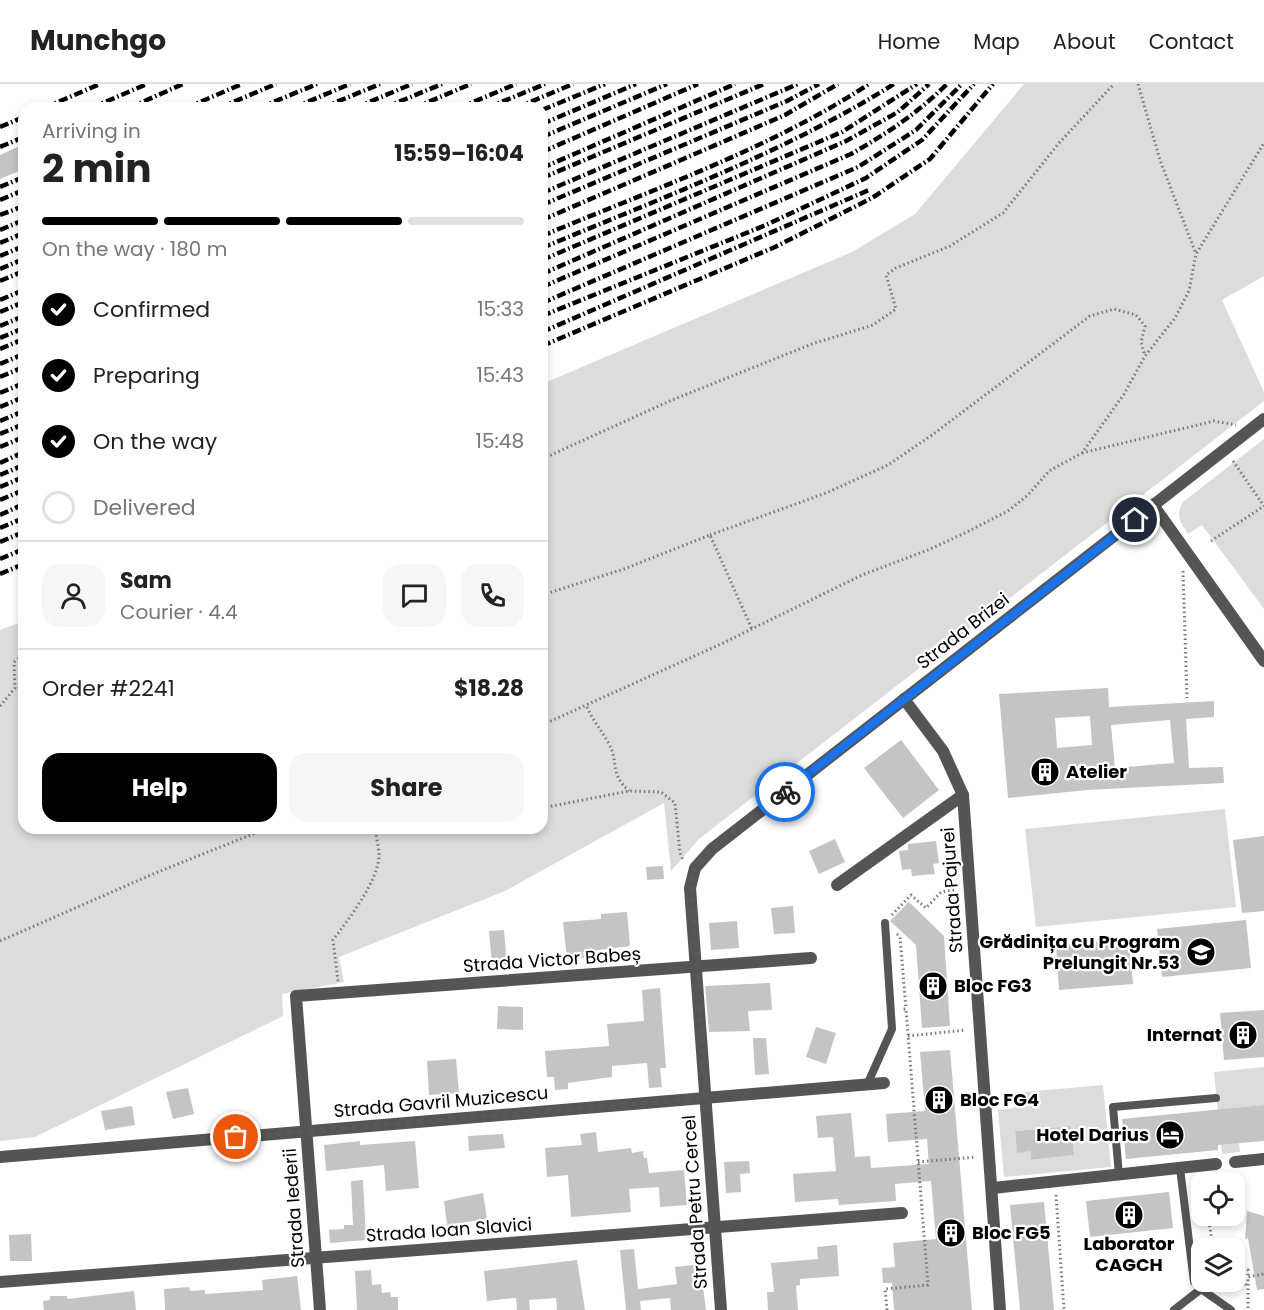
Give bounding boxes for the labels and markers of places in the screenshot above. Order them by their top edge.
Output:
pin [1109,494,1160,545]
building icon: Atelier [1029,756,1061,788]
place label: Atelier [1066,759,1127,784]
place label: Grădinița cu Program Prelungit Nr.53 [980,929,1180,975]
school or university icon: Grădinița cu Program Prelungit Nr.53 [1185,936,1217,968]
building icon: Bloc FG3 [917,970,949,1002]
place label: Bloc FG3 [954,973,1032,998]
building icon: Internat [1227,1019,1259,1051]
place label: Internat [1147,1022,1222,1047]
building icon: Bloc FG4 [923,1084,955,1116]
place label: Bloc FG4 [960,1087,1039,1112]
pin [210,1111,261,1162]
hotel icon: Hotel Darius [1154,1119,1186,1151]
place label: Hotel Darius [1036,1122,1149,1147]
building icon: Laborator CAGCH [1113,1199,1145,1231]
building icon: Bloc FG5 [935,1217,967,1249]
place label: Bloc FG5 [972,1220,1051,1245]
place label: Laborator CAGCH [1084,1231,1175,1277]

